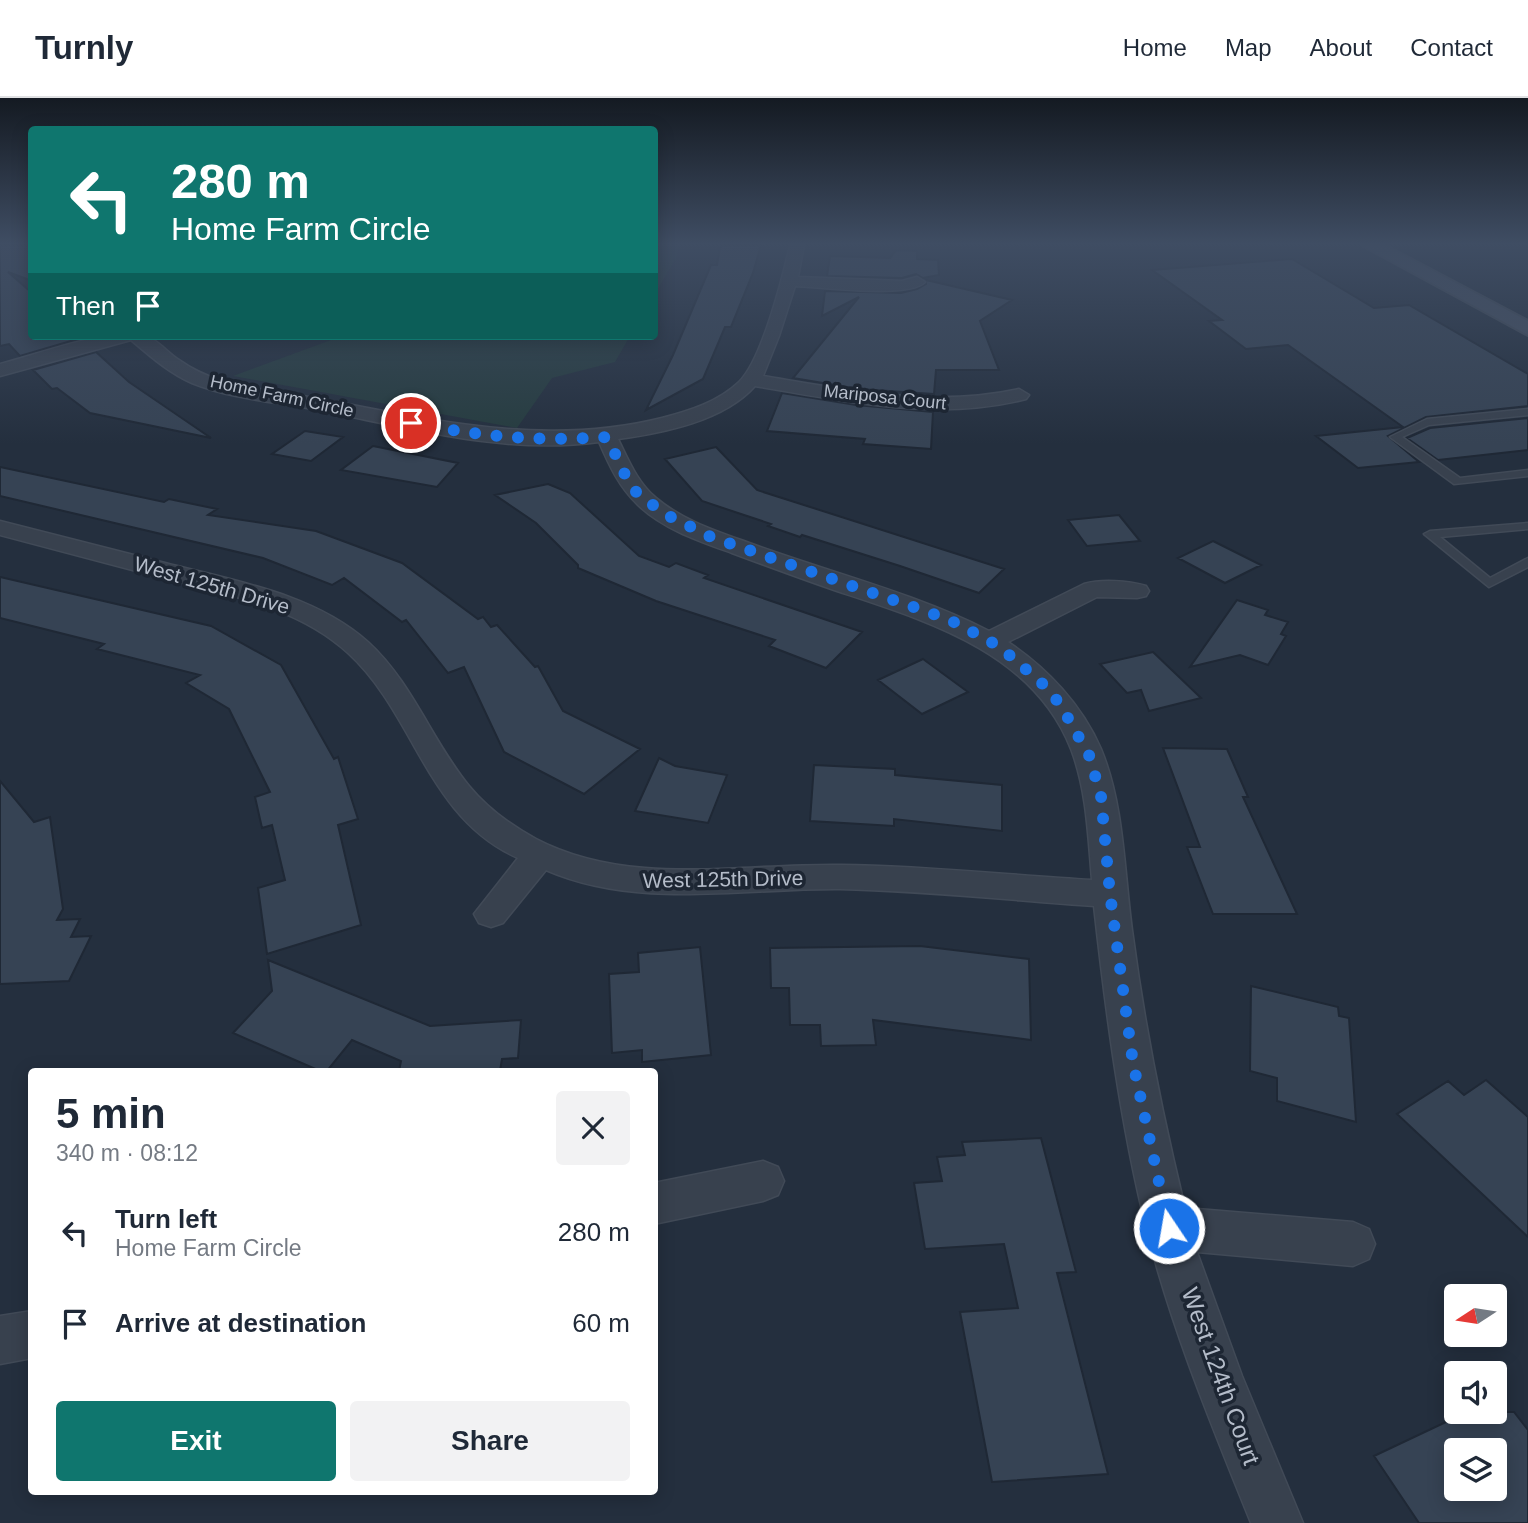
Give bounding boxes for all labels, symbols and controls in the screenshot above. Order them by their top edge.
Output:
text: Turnly [35,29,133,66]
text: Home [1123,34,1187,61]
text: Map [1225,34,1272,61]
text: About [1310,34,1372,61]
text: Contact [1410,34,1493,61]
icon: left [56,154,147,245]
text: 280 m [171,154,310,208]
text: Home Farm Circle [171,211,431,247]
icon: arrive [129,287,167,325]
text: Then [56,291,115,321]
street label: Home Farm Circle [209,371,355,421]
street label: Mariposa Court [823,381,947,413]
pin [381,393,441,453]
icon: arrive [392,404,430,442]
street label: West 125th Drive [132,552,292,618]
street label: West 125th Drive [642,866,804,892]
text: 5 min [56,1090,166,1137]
button: close [556,1091,630,1165]
text: 340 m · 08:12 [56,1140,198,1166]
position arrow [1132,1191,1206,1265]
text: Turn left [115,1204,217,1234]
icon: left [56,1214,94,1252]
text: 280 m [558,1217,630,1247]
text: Home Farm Circle [115,1235,302,1261]
street label: West 124th Court [1176,1284,1266,1468]
north arrow [1444,1284,1507,1348]
map controls [1444,1284,1507,1501]
icon: arrive [56,1305,94,1343]
text: Arrive at destination [115,1308,366,1338]
text: 60 m [572,1308,630,1338]
button: sound [1444,1361,1507,1424]
button: Exit [56,1401,336,1481]
button: Share [350,1401,630,1481]
button: layers [1444,1438,1507,1501]

